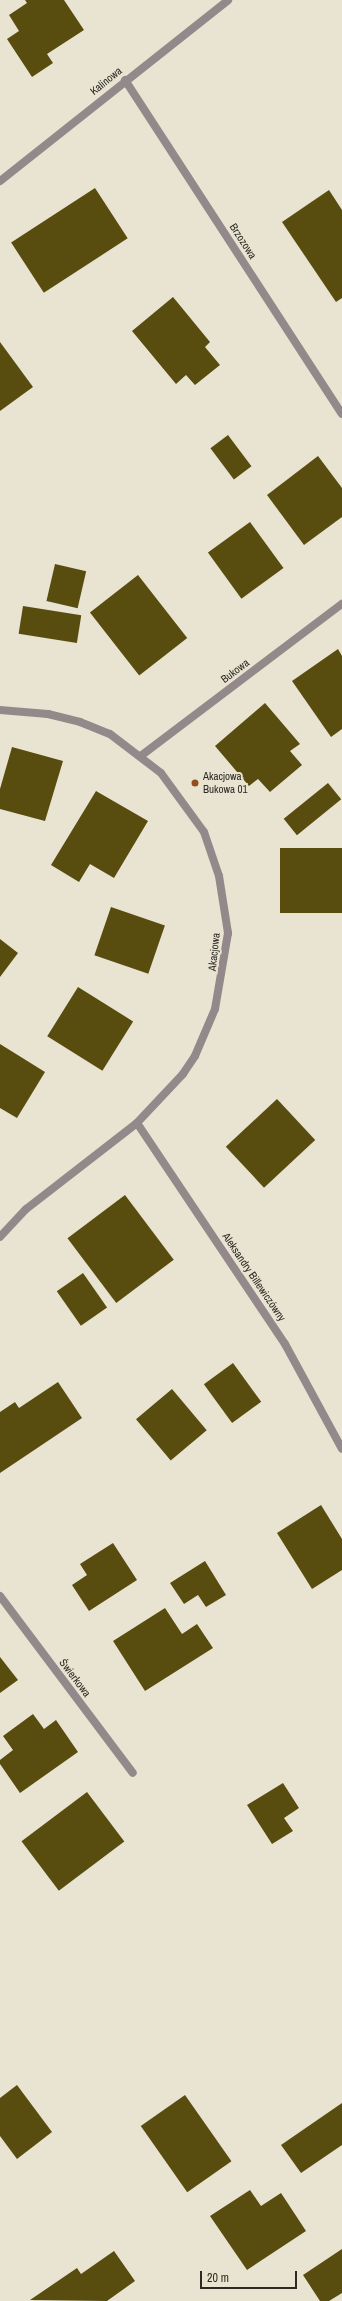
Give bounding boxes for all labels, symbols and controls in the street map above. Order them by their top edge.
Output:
street label: Kalinowa [87,64,125,98]
street label: Brzozowa [227,221,259,261]
street label: Bukowa [218,656,252,686]
place label: Akacjowa Bukowa 01 [203,770,248,796]
marker: Akacjowa Bukowa 01 [190,778,200,788]
street label: Akacjowa [205,932,223,972]
street label: Aleksandry Billewiczówny [220,1230,288,1324]
street label: Świerkowa [56,1656,94,1700]
scale bar [202,2263,299,2289]
text: 20 m [207,2270,229,2286]

